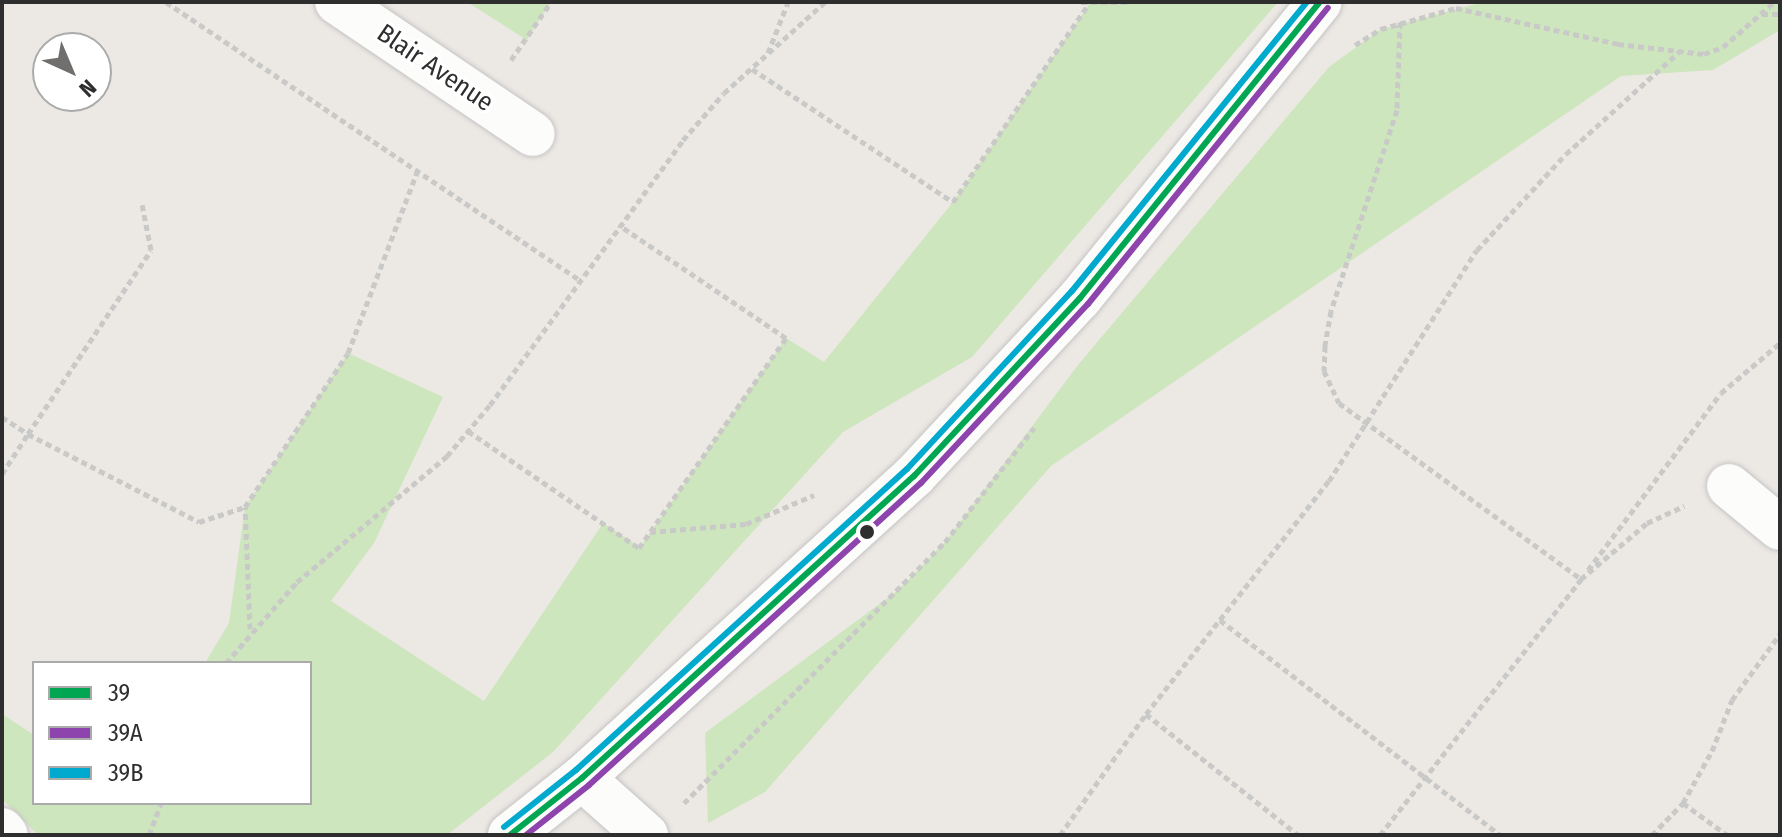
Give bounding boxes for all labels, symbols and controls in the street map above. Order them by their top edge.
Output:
street label: Blair Avenue [371,18,499,118]
north arrow [32,32,112,112]
text: N [74,74,102,102]
unlabelled marker [859,524,875,540]
legend [32,661,312,805]
text: 39 [108,679,130,707]
text: 39A [108,719,143,747]
text: 39B [108,759,143,787]

